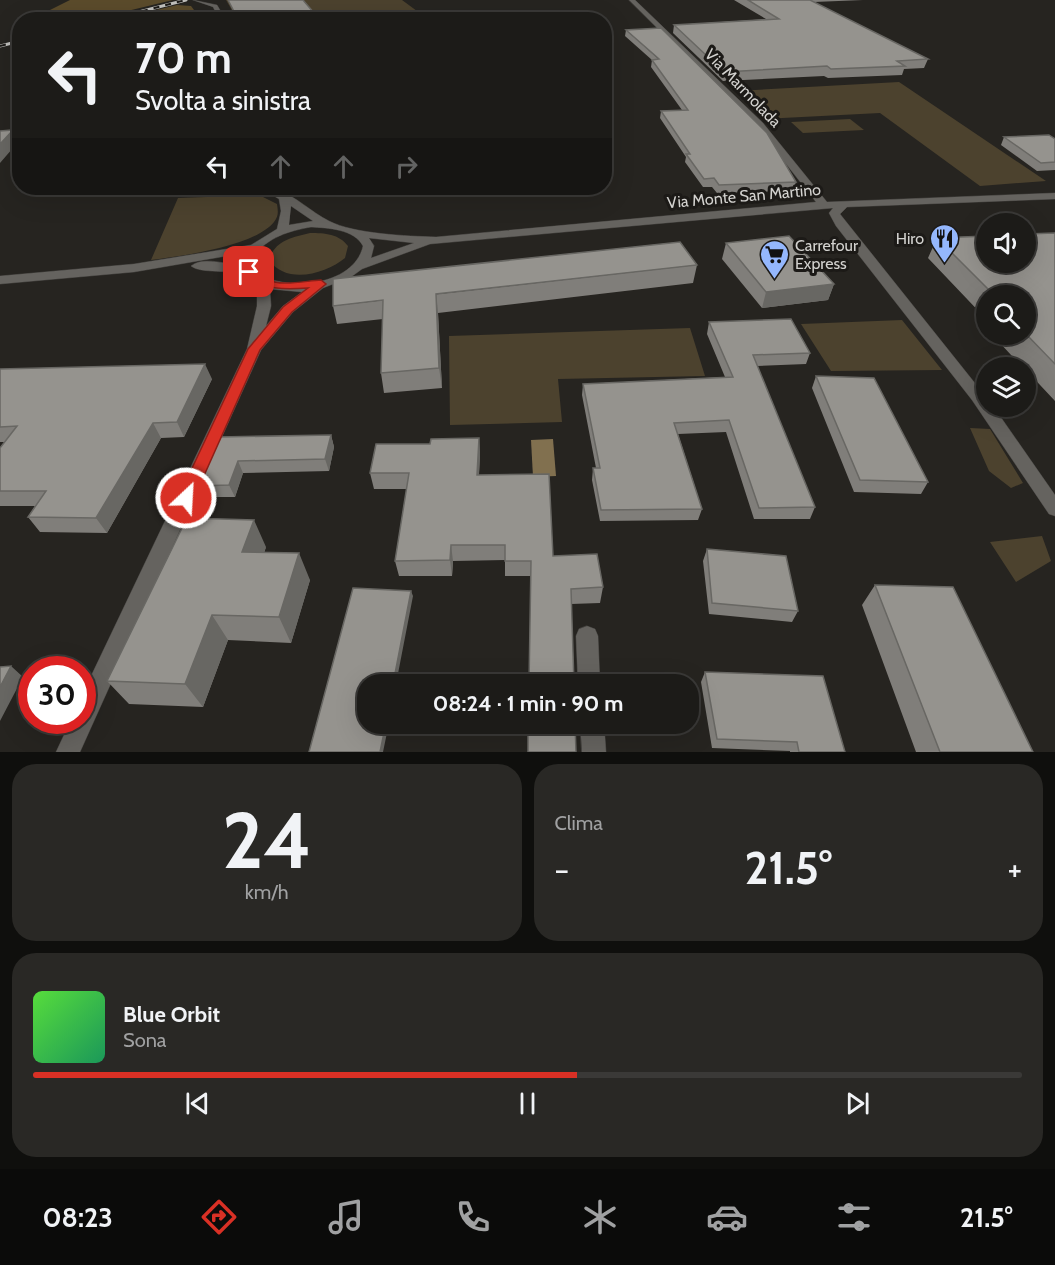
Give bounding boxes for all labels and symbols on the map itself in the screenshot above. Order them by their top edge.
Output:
street label: Via Marmolada [701,45,785,131]
street label: Via Monte San Martino [666,180,822,212]
restaurant icon: Hiro [929,222,961,264]
place label: Hiro [896,229,924,248]
place label: Carrefour Express [795,236,859,273]
supermarket icon: Carrefour Express [758,238,790,280]
pin [223,246,274,297]
position arrow [154,466,218,530]
speed limit sign: 30 [18,656,96,734]

